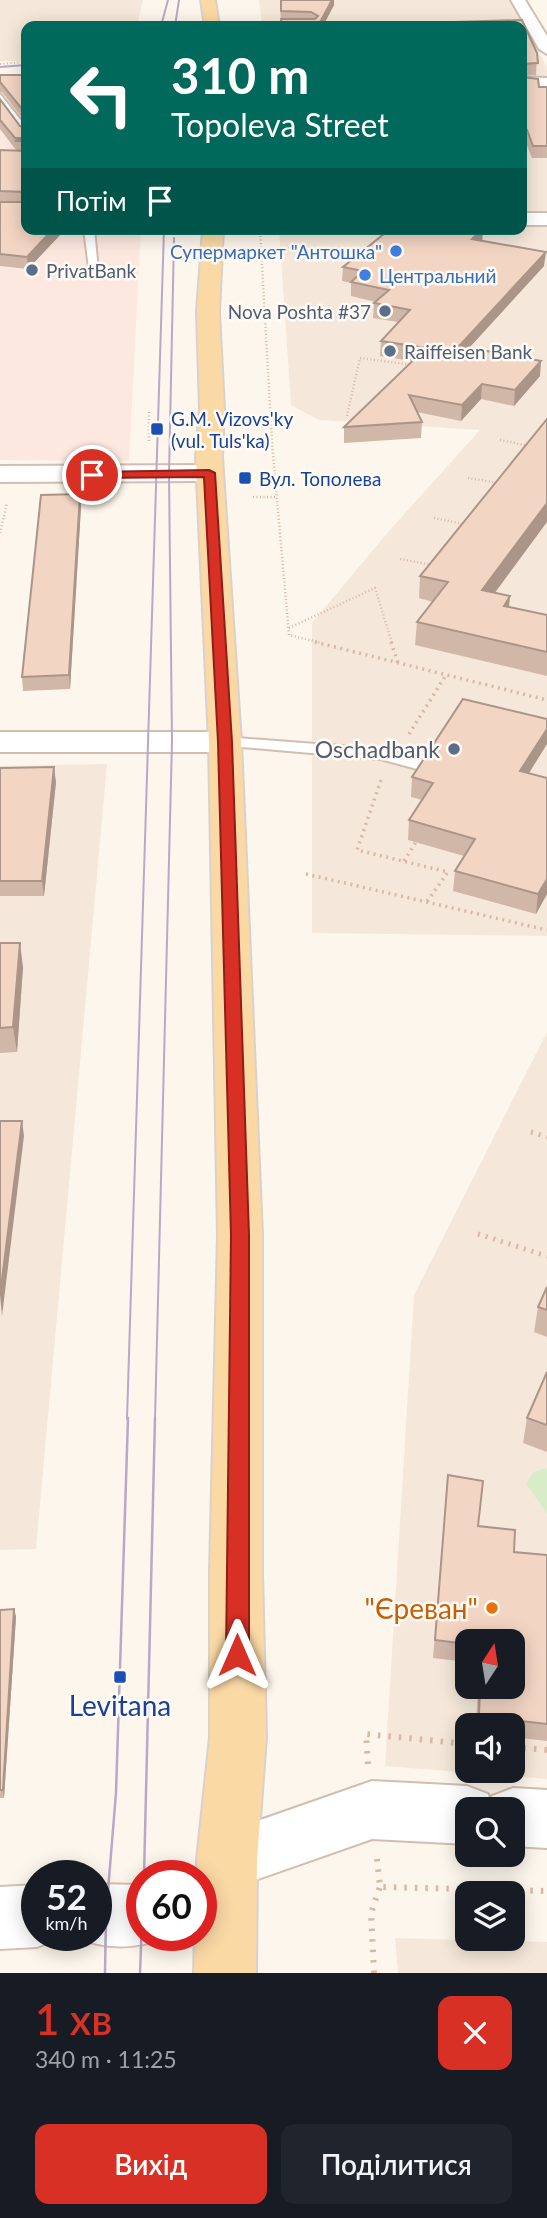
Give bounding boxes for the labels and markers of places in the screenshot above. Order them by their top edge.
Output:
place label: Супермаркет "Антошка" [170,240,382,263]
marker: Супермаркет "Антошка" [388,243,404,259]
place label: PrivatBank [46,259,137,282]
marker: PrivatBank [24,262,40,278]
place label: Центральний [379,264,496,287]
marker: Центральний [357,267,373,283]
place label: Nova Poshta #37 [228,300,371,323]
marker: Nova Poshta #37 [377,303,393,319]
place label: Raiffeisen Bank [404,340,533,363]
marker: Raiffeisen Bank [382,343,398,359]
place label: G.M. Vizovs'ky (vul. Tuls'ka) [171,407,293,452]
marker: G.M. Vizovs'ky (vul. Tuls'ka) [149,421,165,437]
pin [62,445,122,505]
place label: Вул. Тополева [259,467,381,490]
marker: Вул. Тополева [237,470,253,486]
place label: Oschadbank [315,735,440,763]
marker: Oschadbank [446,741,462,757]
place label: "Єреван" [365,1591,478,1625]
marker: "Єреван" [484,1600,500,1616]
marker: Levitana [112,1669,128,1685]
place label: Levitana [69,1688,171,1722]

